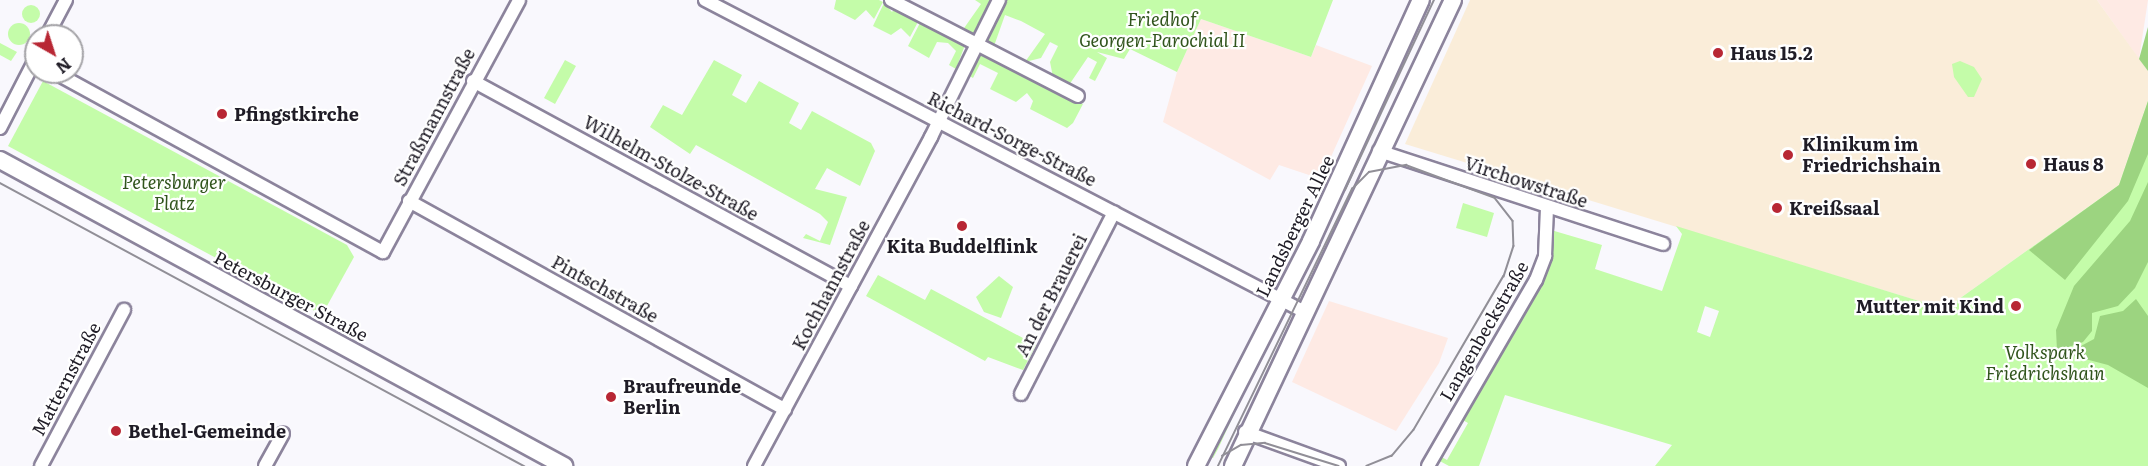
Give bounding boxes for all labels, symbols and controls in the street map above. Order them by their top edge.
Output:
park label: Friedhof Georgen-Parochial II [1079,9,1245,52]
north arrow [24,24,84,84]
place label: Haus 15.2 [1730,42,1813,64]
street label: Straßmannstraße [389,44,479,190]
marker: Haus 15.2 [1711,46,1725,60]
text: N [51,53,77,80]
street label: Richard-Sorge-Straße [924,87,1100,191]
place label: Pfingstkirche [234,103,359,125]
marker: Pfingstkirche [215,107,229,121]
street label: Wilhelm-Stolze-Straße [580,111,762,225]
place label: Klinikum im Friedrichshain [1802,134,1941,176]
marker: Klinikum im Friedrichshain [1779,146,1797,164]
street label: Landsberger Allee [1251,152,1339,300]
street label: Virchowstraße [1462,152,1590,212]
place label: Haus 8 [2043,153,2104,175]
marker: Haus 8 [2024,157,2038,171]
park label: Petersburger Platz [122,172,226,214]
place label: Kreißsaal [1789,197,1879,219]
marker: Kreißsaal [1770,201,1784,215]
street label: Kochhannstraße [788,216,874,354]
marker: Kita Buddelflink [955,219,969,233]
street label: An der Brauerei [1011,230,1091,360]
place label: Kita Buddelflink [887,235,1037,257]
street label: Petersburger Straße [210,246,372,346]
street label: Pintschstraße [548,251,662,327]
street label: Langenbeckstraße [1435,257,1533,405]
place label: Mutter mit Kind [1856,295,2004,317]
marker: Mutter mit Kind [2009,299,2023,313]
street label: Matternstraße [27,319,105,439]
park label: Volkspark Friedrichshain [1985,342,2105,385]
place label: Braufreunde Berlin [623,376,741,418]
marker: Braufreunde Berlin [604,390,618,404]
place label: Bethel-Gemeinde [128,420,286,442]
marker: Bethel-Gemeinde [109,424,123,438]

